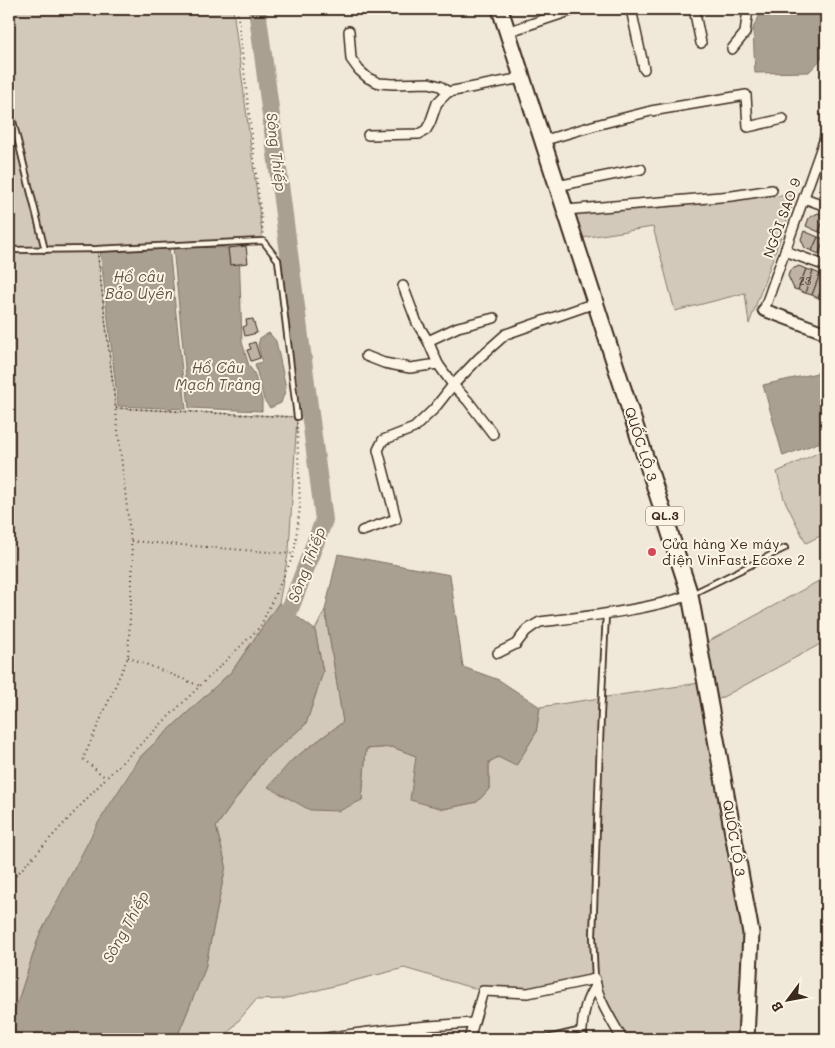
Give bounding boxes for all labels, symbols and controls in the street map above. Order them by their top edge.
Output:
water label: Sông Thiếp [262,111,292,192]
street label: NGÔI SAO 9 [758,175,805,260]
water label: Hồ câu Bảo Uyên [105,266,173,303]
house number: 23 [799,273,812,288]
water label: Hồ Câu Mạch Tràng [175,357,261,394]
street label: QUỐC LỘ 3 [621,404,662,483]
road number: QL.3 [646,506,684,526]
water label: Sông Thiếp [283,524,330,605]
place label: Cửa hàng Xe máy điện VinFast Ecoxe 2 [662,534,805,569]
marker: Cửa hàng Xe máy điện VinFast Ecoxe 2 [646,546,658,558]
street label: QUỐC LỘ 3 [718,798,751,877]
water label: Sông Thiếp [97,887,153,966]
north arrow [762,976,812,1026]
text: B [766,998,787,1016]

